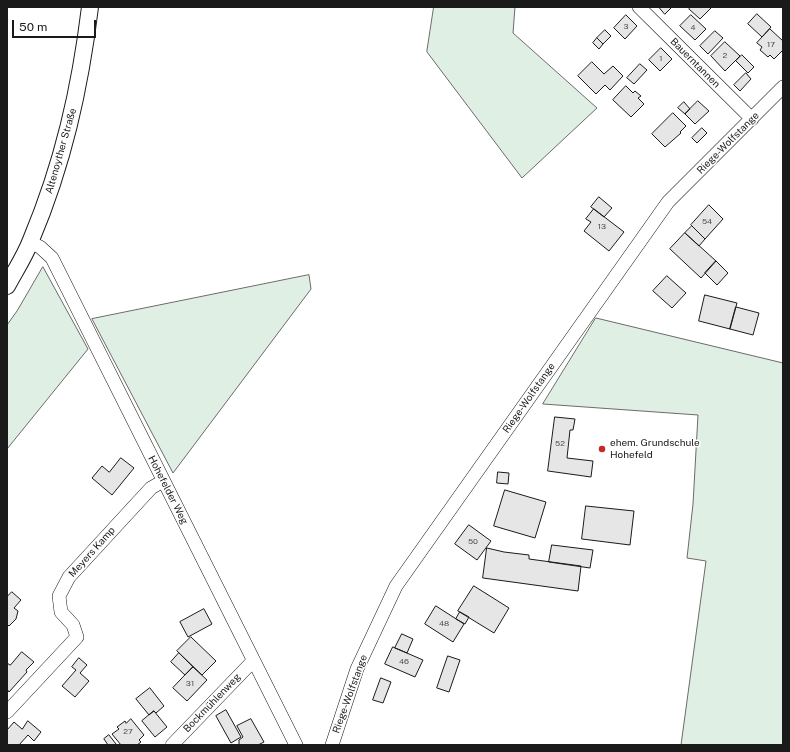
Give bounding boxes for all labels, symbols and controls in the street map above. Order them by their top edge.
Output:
scale bar [14,12,98,38]
text: 50 m [19,20,47,34]
house number: 3 [623,22,629,32]
house number: 4 [690,23,696,33]
street label: Bauerntannen [668,36,722,90]
house number: 17 [767,40,775,50]
house number: 2 [723,51,727,61]
house number: 1 [659,54,663,64]
street label: Altenoyther Straße [43,107,79,195]
street label: Riege-Wolfstange [694,109,762,177]
house number: 54 [702,217,712,227]
house number: 13 [598,222,606,232]
street label: Riege-Wolfstange [500,361,558,435]
place label: ehem. Grundschule Hohefeld [610,437,700,460]
house number: 52 [555,439,565,449]
marker: ehem. Grundschule Hohefeld [597,444,607,454]
street label: Hohefelder Weg [145,454,191,526]
street label: Meyers Kamp [66,524,118,580]
house number: 50 [468,537,478,547]
house number: 48 [439,619,449,629]
street label: Riege-Wolfstange [330,653,370,735]
house number: 46 [399,657,409,667]
street label: Bockmühlenweg [181,671,243,735]
house number: 31 [186,679,194,689]
house number: 27 [123,727,133,737]

